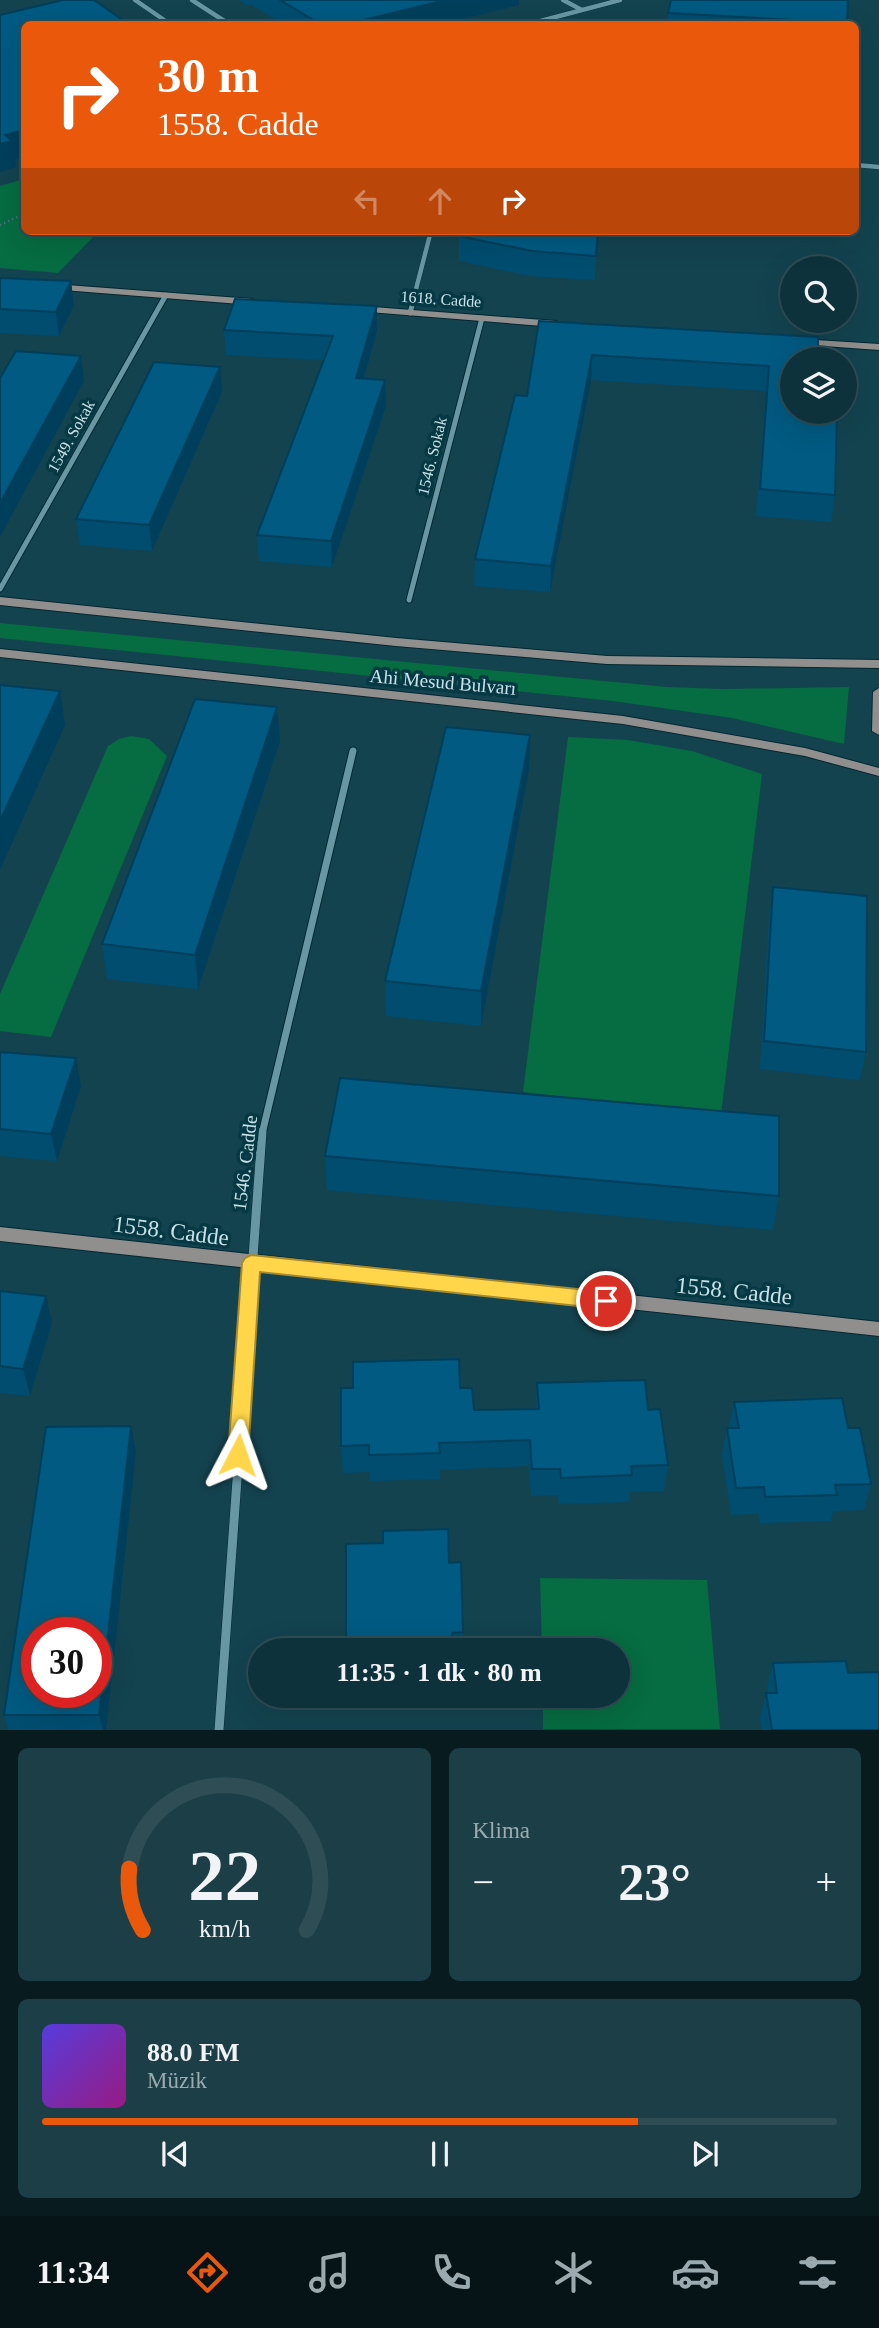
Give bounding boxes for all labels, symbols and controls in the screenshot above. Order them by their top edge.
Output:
text: 30 m [157,48,259,103]
icon: right [42,49,133,140]
text: 1558. Cadde [157,106,319,142]
icon: left [348,182,386,220]
icon: ahead [421,182,459,220]
icon: right [494,182,532,220]
map controls [780,256,857,424]
button: search [780,256,857,333]
street label: 1618. Cadde [400,288,482,310]
button: layers [780,347,857,424]
street label: 1549. Sokak [44,397,98,475]
street label: 1546. Sokak [414,415,450,497]
street label: Ahi Mesud Bulvarı [369,665,517,699]
street label: 1546. Cadde [229,1114,261,1212]
street label: 1558. Cadde [112,1212,230,1250]
pin [576,1271,636,1331]
street label: 1558. Cadde [675,1272,793,1310]
icon: arrive [587,1282,625,1320]
position arrow [201,1418,275,1492]
speed limit sign: 30 [21,1617,112,1708]
text: 11:35 · 1 dk · 80 m [336,1658,542,1687]
text: Klima [473,1818,530,1843]
text: 22 [188,1836,261,1917]
text: 23° [618,1854,691,1911]
text: − [473,1861,494,1903]
text: + [816,1861,837,1903]
text: km/h [199,1915,250,1942]
text: 88.0 FM [147,2038,239,2067]
text: Müzik [147,2068,207,2093]
icon: previous [156,2135,194,2173]
icon: pause [421,2135,459,2173]
icon: next [686,2135,724,2173]
icon: directions [183,2248,232,2297]
icon: music [305,2248,354,2297]
icon: phone [427,2248,476,2297]
icon: climate [549,2248,598,2297]
icon: car [671,2248,720,2297]
icon: filters [793,2248,842,2297]
text: 11:34 [37,2254,109,2290]

